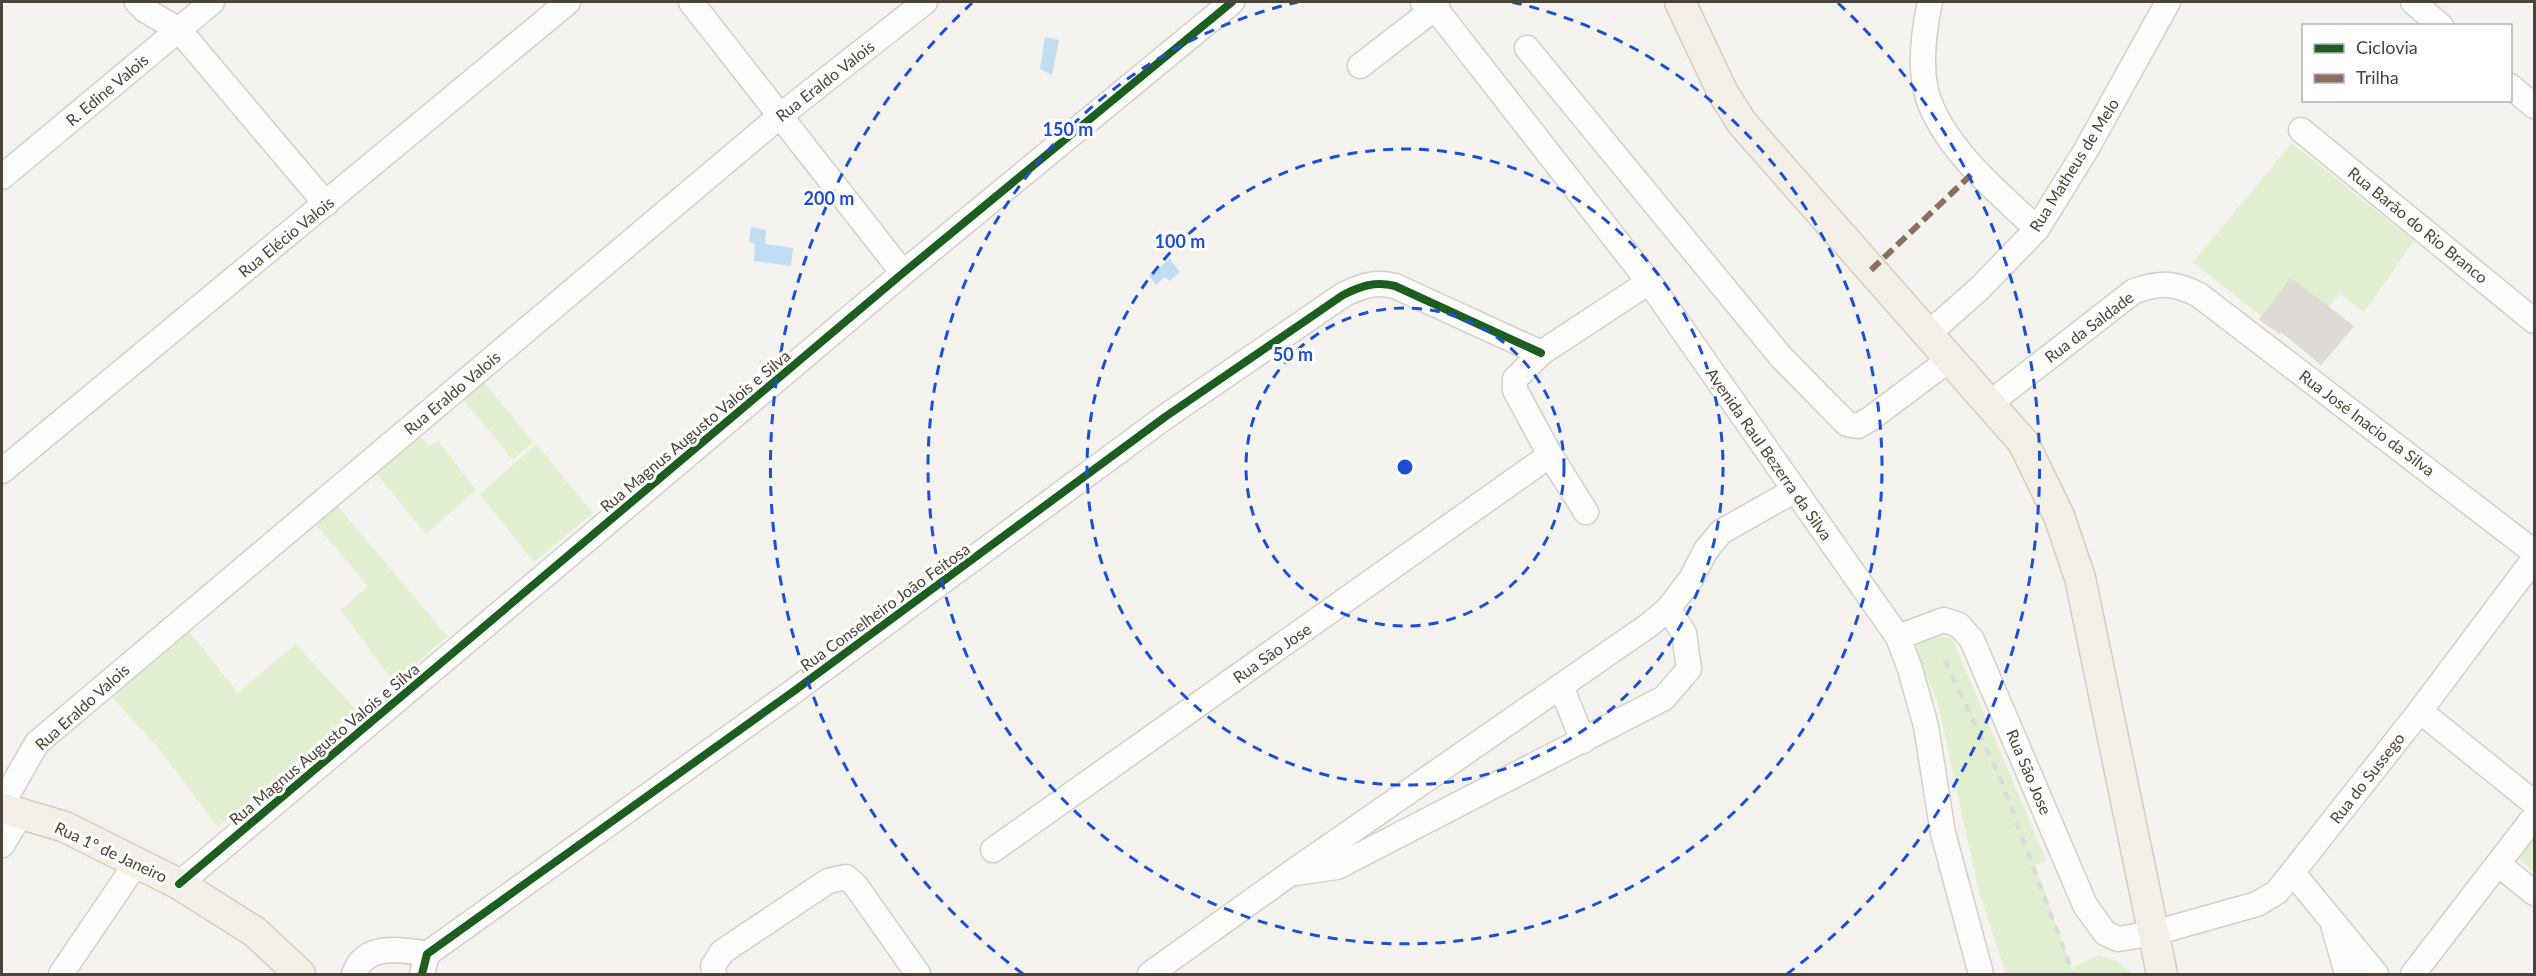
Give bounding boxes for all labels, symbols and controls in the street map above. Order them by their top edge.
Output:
legend [2302,24,2512,102]
street label: Rua Eraldo Valois [772,36,878,125]
text: Ciclovia [2356,36,2418,58]
street label: R. Edine Valois [62,50,152,130]
text: Trilha [2356,66,2399,88]
street label: Rua Matheus de Melo [2025,95,2122,235]
text: 150 m [1043,118,1093,140]
street label: Rua Barão do Rio Branco [2345,162,2492,287]
text: 200 m [804,187,854,209]
street label: Rua Elécio Valois [234,192,337,281]
text: 100 m [1155,230,1205,252]
street label: Rua da Saldade [2041,287,2137,366]
text: 50 m [1273,343,1313,365]
street label: Rua Magnus Augusto Valois e Silva [596,346,793,516]
street label: Rua Eraldo Valois [400,347,504,438]
street label: Avenida Raul Bezerra da Silva [1703,364,1836,544]
street label: Rua José Inacio da Silva [2296,366,2439,480]
centre of rings [1395,457,1415,477]
street label: Rua Conselheiro João Feitosa [796,539,973,674]
street label: Rua São Jose [1229,619,1314,686]
street label: Rua Eraldo Valois [31,659,133,754]
street label: Rua Magnus Augusto Valois e Silva [225,659,422,829]
street label: Rua São Jose [2003,726,2056,817]
street label: Rua do Sussego [2325,729,2408,827]
street label: Rua 1º de Janeiro [52,817,170,886]

